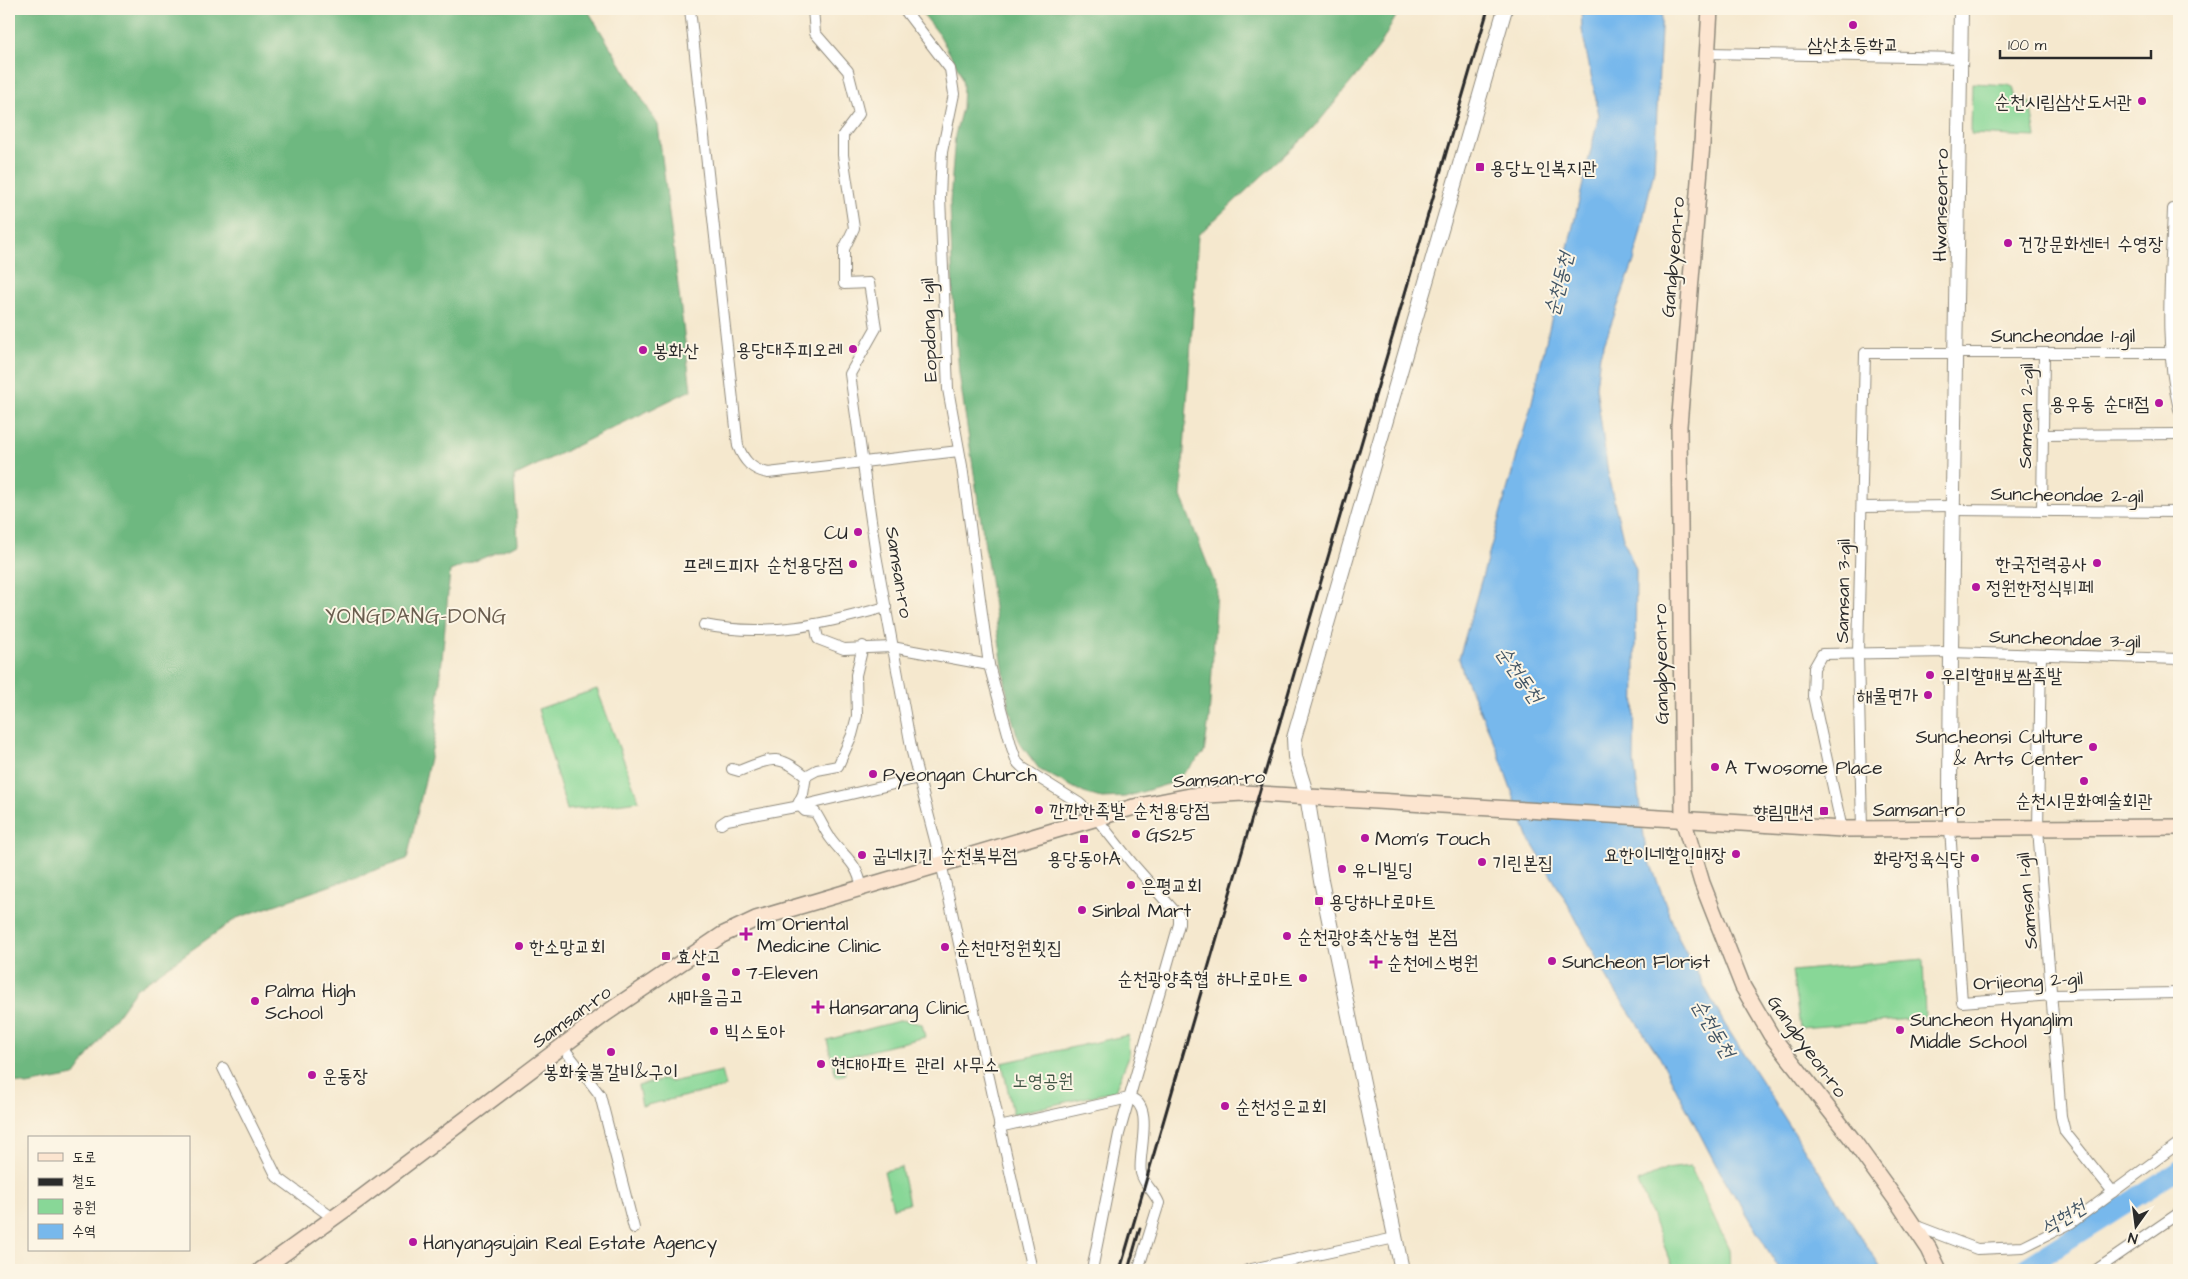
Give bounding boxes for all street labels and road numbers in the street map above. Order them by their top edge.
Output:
street label: Hwanseon-ro [1927,148,1956,262]
street label: Gangbyeon-ro [1655,196,1693,319]
street label: Eopdong 1-gil [914,278,946,382]
street label: Suncheondae 1-gil [1991,323,2135,351]
street label: Samsan 2-gil [2012,363,2042,469]
street label: Suncheondae 2-gil [1990,481,2144,511]
street label: Samsan-ro [878,524,919,620]
street label: Samsan 3-gil [1829,539,1859,643]
street label: Gangbyeon-ro [1647,603,1677,725]
street label: Suncheondae 3-gil [1989,623,2141,657]
street label: Samsan-ro [1172,764,1266,795]
street label: Samsan-ro [1873,797,1966,824]
street label: Samsan 1-gil [2010,851,2046,950]
street label: Orijeong 2-gil [1973,965,2084,999]
street label: Samsan-ro [527,979,617,1055]
street label: Gangbyeon-ro [1760,990,1853,1104]

